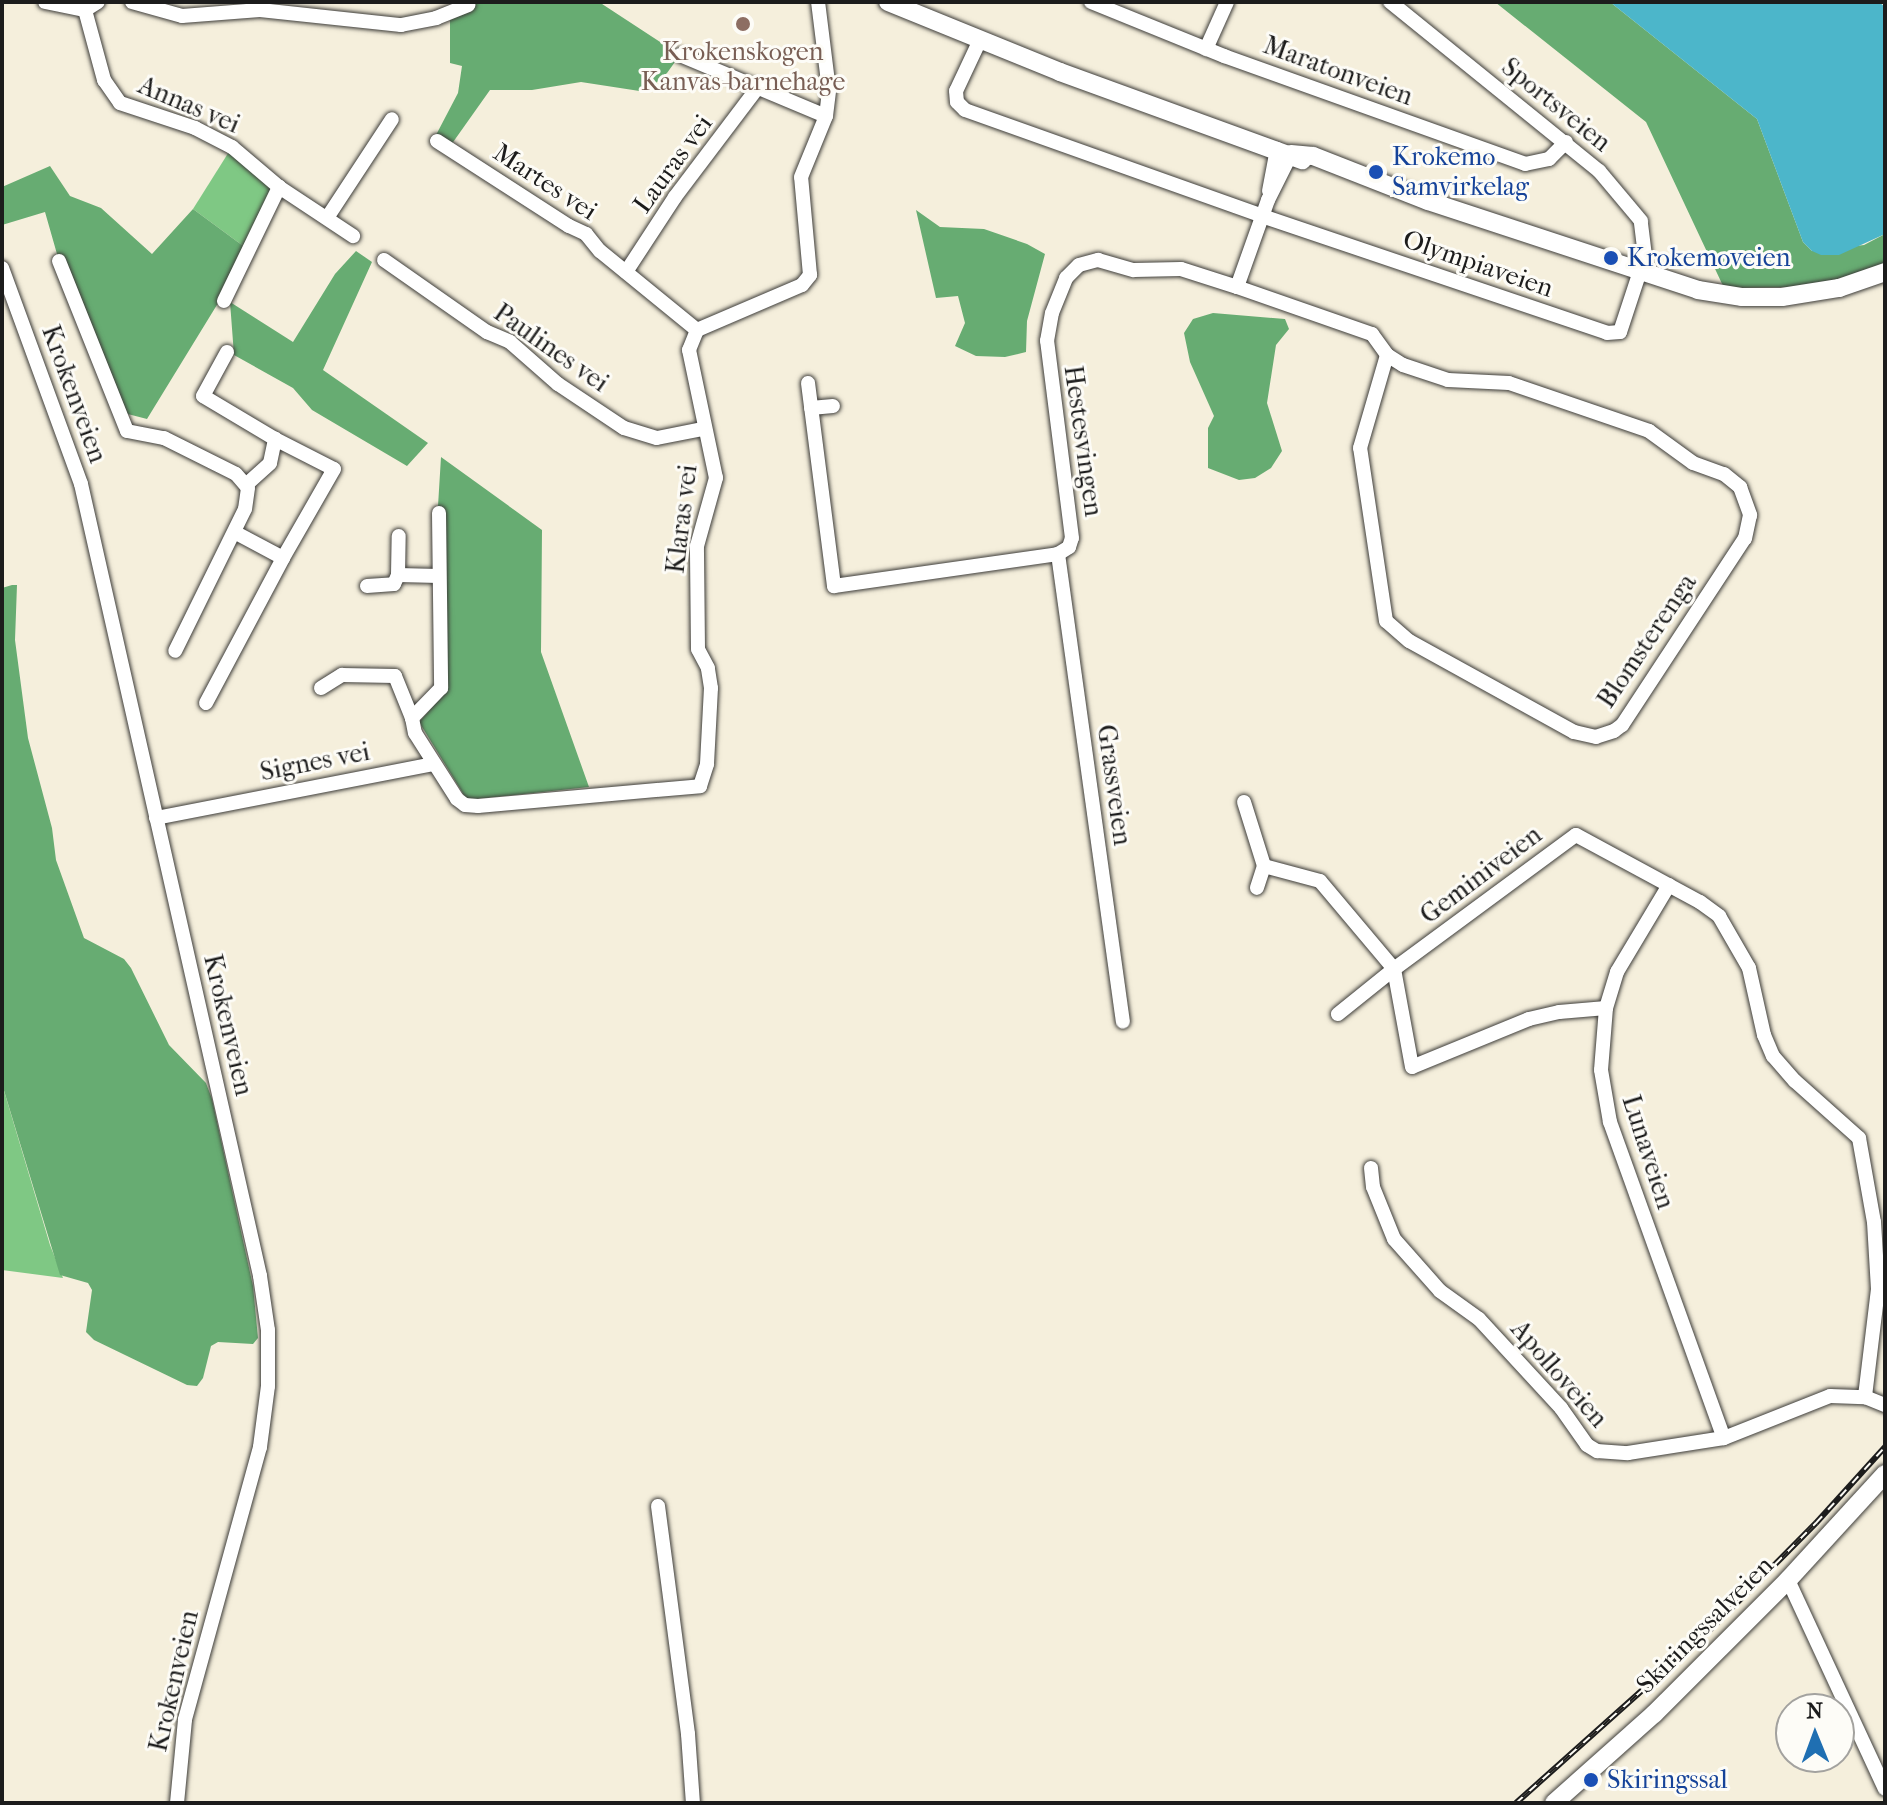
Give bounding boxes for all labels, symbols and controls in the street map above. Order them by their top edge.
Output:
marker: Krokenskogen Kanvas-barnehage [734,15,752,33]
street label: Maratonveien [1259,30,1417,112]
place label: Krokenskogen Kanvas-barnehage [641,36,845,98]
street label: Sportsveien [1495,52,1617,158]
street label: Annas vei [134,70,244,140]
street label: Lauras vei [627,109,719,219]
street label: Martes vei [487,137,603,227]
place label: Krokemo Samvirkelag [1392,141,1529,202]
marker: Krokemo Samvirkelag [1367,163,1385,181]
street label: Olympiaveien [1399,224,1557,304]
place label: Krokemoveien [1627,242,1791,274]
marker: Krokemoveien [1602,249,1620,267]
street label: Paulines vei [488,297,614,399]
street label: Krokenveien [35,321,113,467]
street label: Hestesvingen [1057,364,1109,518]
street label: Klaras vei [660,463,704,575]
street label: Blomsterenga [1591,568,1703,714]
street label: Grassveien [1090,723,1138,847]
street label: Signes vei [258,736,372,788]
street label: Geminiveien [1414,819,1548,931]
street label: Krokenveien [197,951,259,1099]
street label: Lunaveien [1615,1091,1681,1213]
street label: Apolloveien [1504,1314,1614,1434]
street label: Skiringssalveien [1630,1550,1780,1700]
street label: Krokenveien [143,1607,205,1755]
north arrow [1775,1693,1855,1773]
text: N [1806,1698,1823,1724]
place label: Skiringssal [1607,1764,1728,1796]
marker: Skiringssal [1582,1771,1600,1789]

